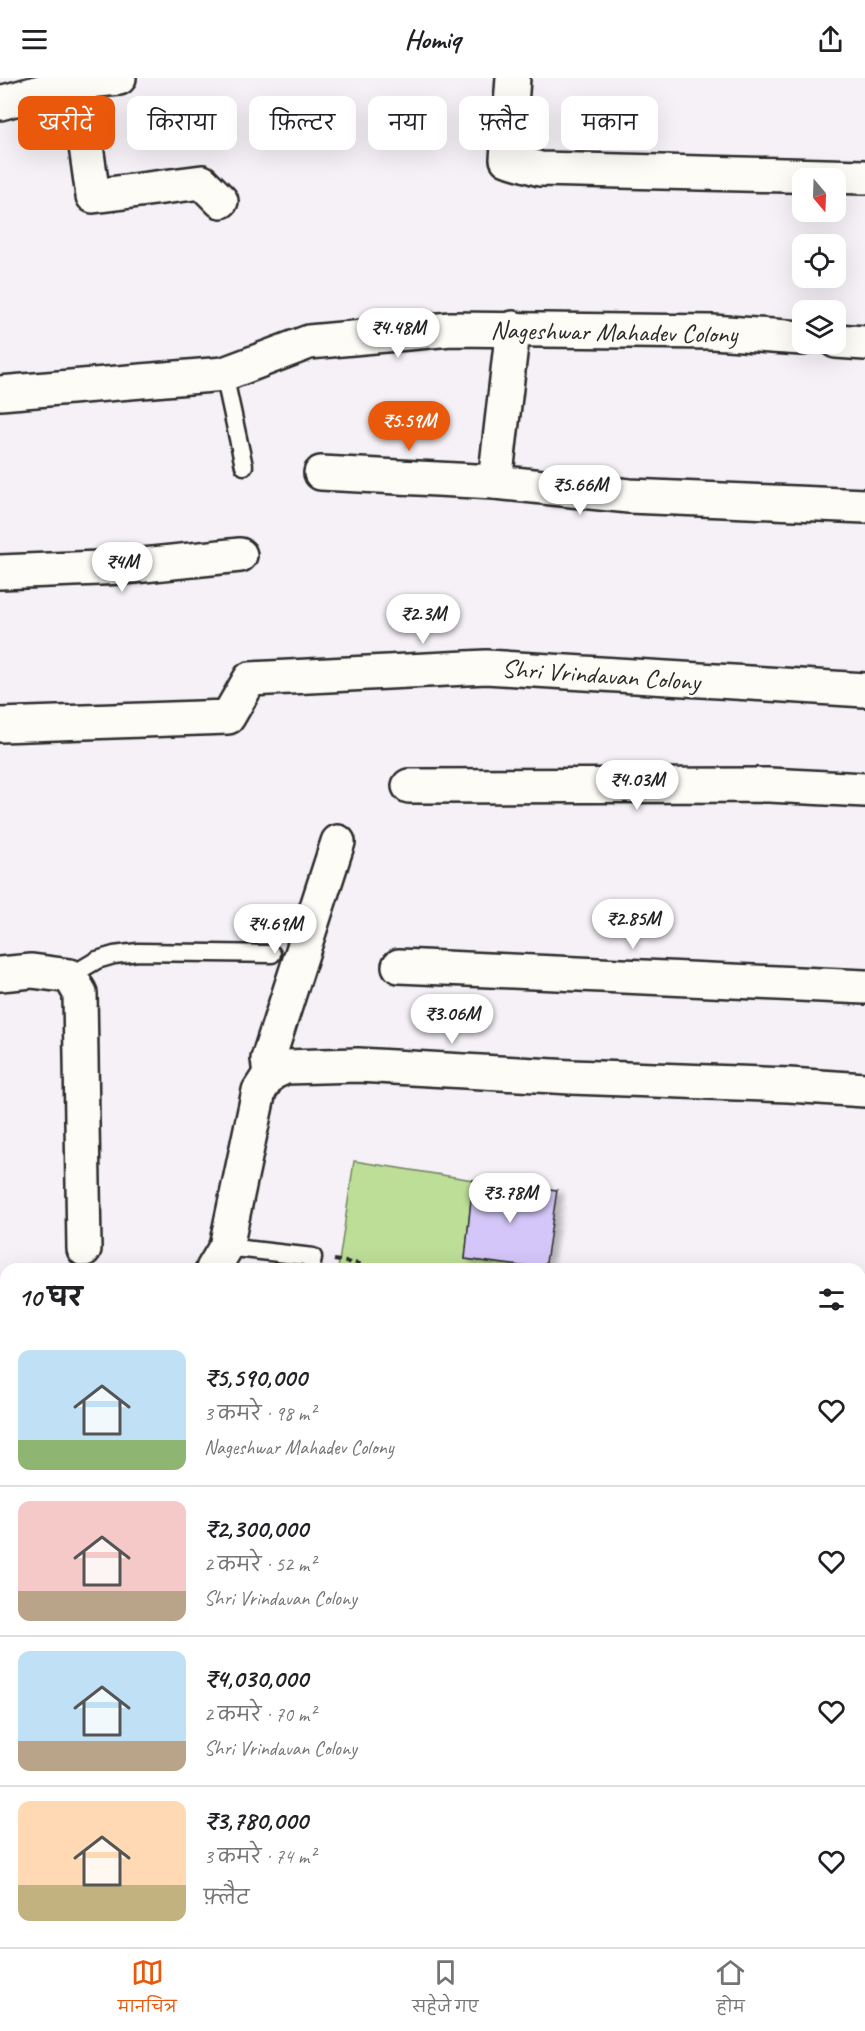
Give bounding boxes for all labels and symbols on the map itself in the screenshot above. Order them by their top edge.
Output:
north arrow [792,168,846,222]
pin: ₹4.48M [349,308,447,359]
street label: Nageshwar Mahadev Colony [490,313,740,351]
pin: ₹5.59M [360,401,458,452]
pin: ₹5.66M [531,465,629,516]
pin: ₹4M [93,542,151,593]
pin: ₹2.3M [381,594,465,645]
street label: Shri Vrindavan Colony [501,652,703,699]
pin: ₹4.03M [588,760,686,811]
pin: ₹2.85M [584,899,682,950]
pin: ₹4.69M [226,904,324,955]
pin: ₹3.06M [403,994,501,1045]
pin: ₹3.78M [461,1173,559,1224]

